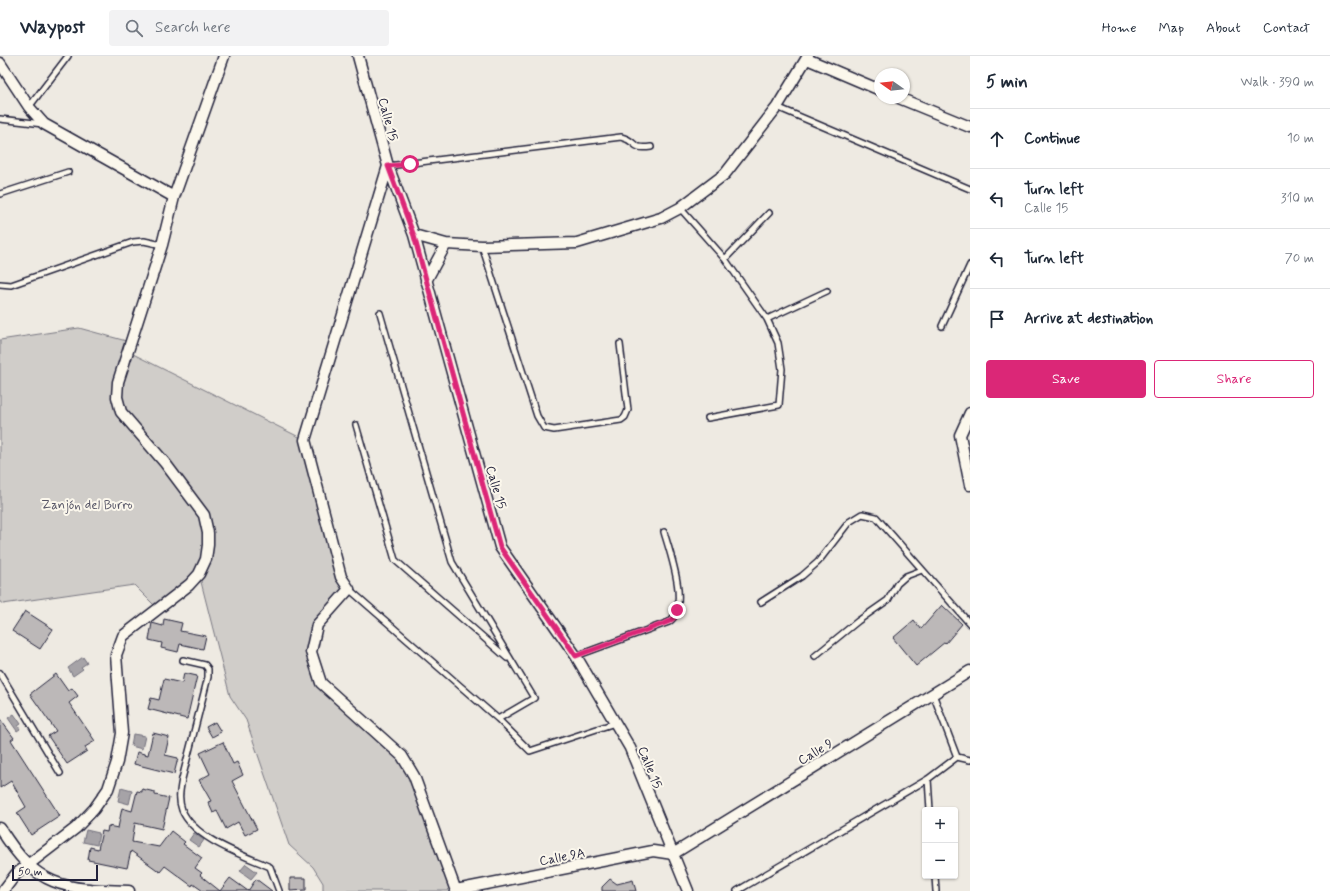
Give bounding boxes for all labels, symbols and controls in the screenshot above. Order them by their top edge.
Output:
search box [109,10,389,46]
text: Waypost [20,15,85,40]
icon: search [123,17,145,39]
text: Search here [155,18,231,38]
text: Home [1102,19,1136,37]
text: Map [1158,19,1184,37]
text: About [1206,19,1241,37]
text: Contact [1263,19,1310,37]
north arrow [874,68,910,104]
text: 5 min [986,71,1028,93]
text: Walk · 390 m [1241,74,1314,91]
street label: Calle 15 [374,96,401,143]
icon: ahead [986,128,1008,150]
text: Continue [1024,129,1080,149]
text: 10 m [1287,130,1314,147]
route start [401,155,419,173]
text: Turn left [1024,180,1084,200]
icon: left [986,188,1008,210]
text: 310 m [1281,190,1314,207]
text: Calle 15 [1024,200,1068,217]
icon: left [986,248,1008,270]
text: Turn left [1024,249,1084,269]
text: 70 m [1285,250,1314,267]
icon: arrive [986,308,1008,330]
text: Arrive at destination [1024,309,1153,329]
button: Save [986,360,1146,398]
button: Share [1154,360,1314,398]
street label: Calle 15 [481,464,510,511]
park label: Zanjón del Burro [41,497,133,514]
route end [668,601,686,619]
street label: Calle 9 [795,735,836,769]
street label: Calle 15 [633,744,666,791]
map controls [922,807,958,879]
button: + [922,807,958,843]
button: − [922,843,958,879]
street label: Calle 9A [538,845,587,870]
scale bar [12,863,98,882]
text: 50 m [18,865,43,879]

